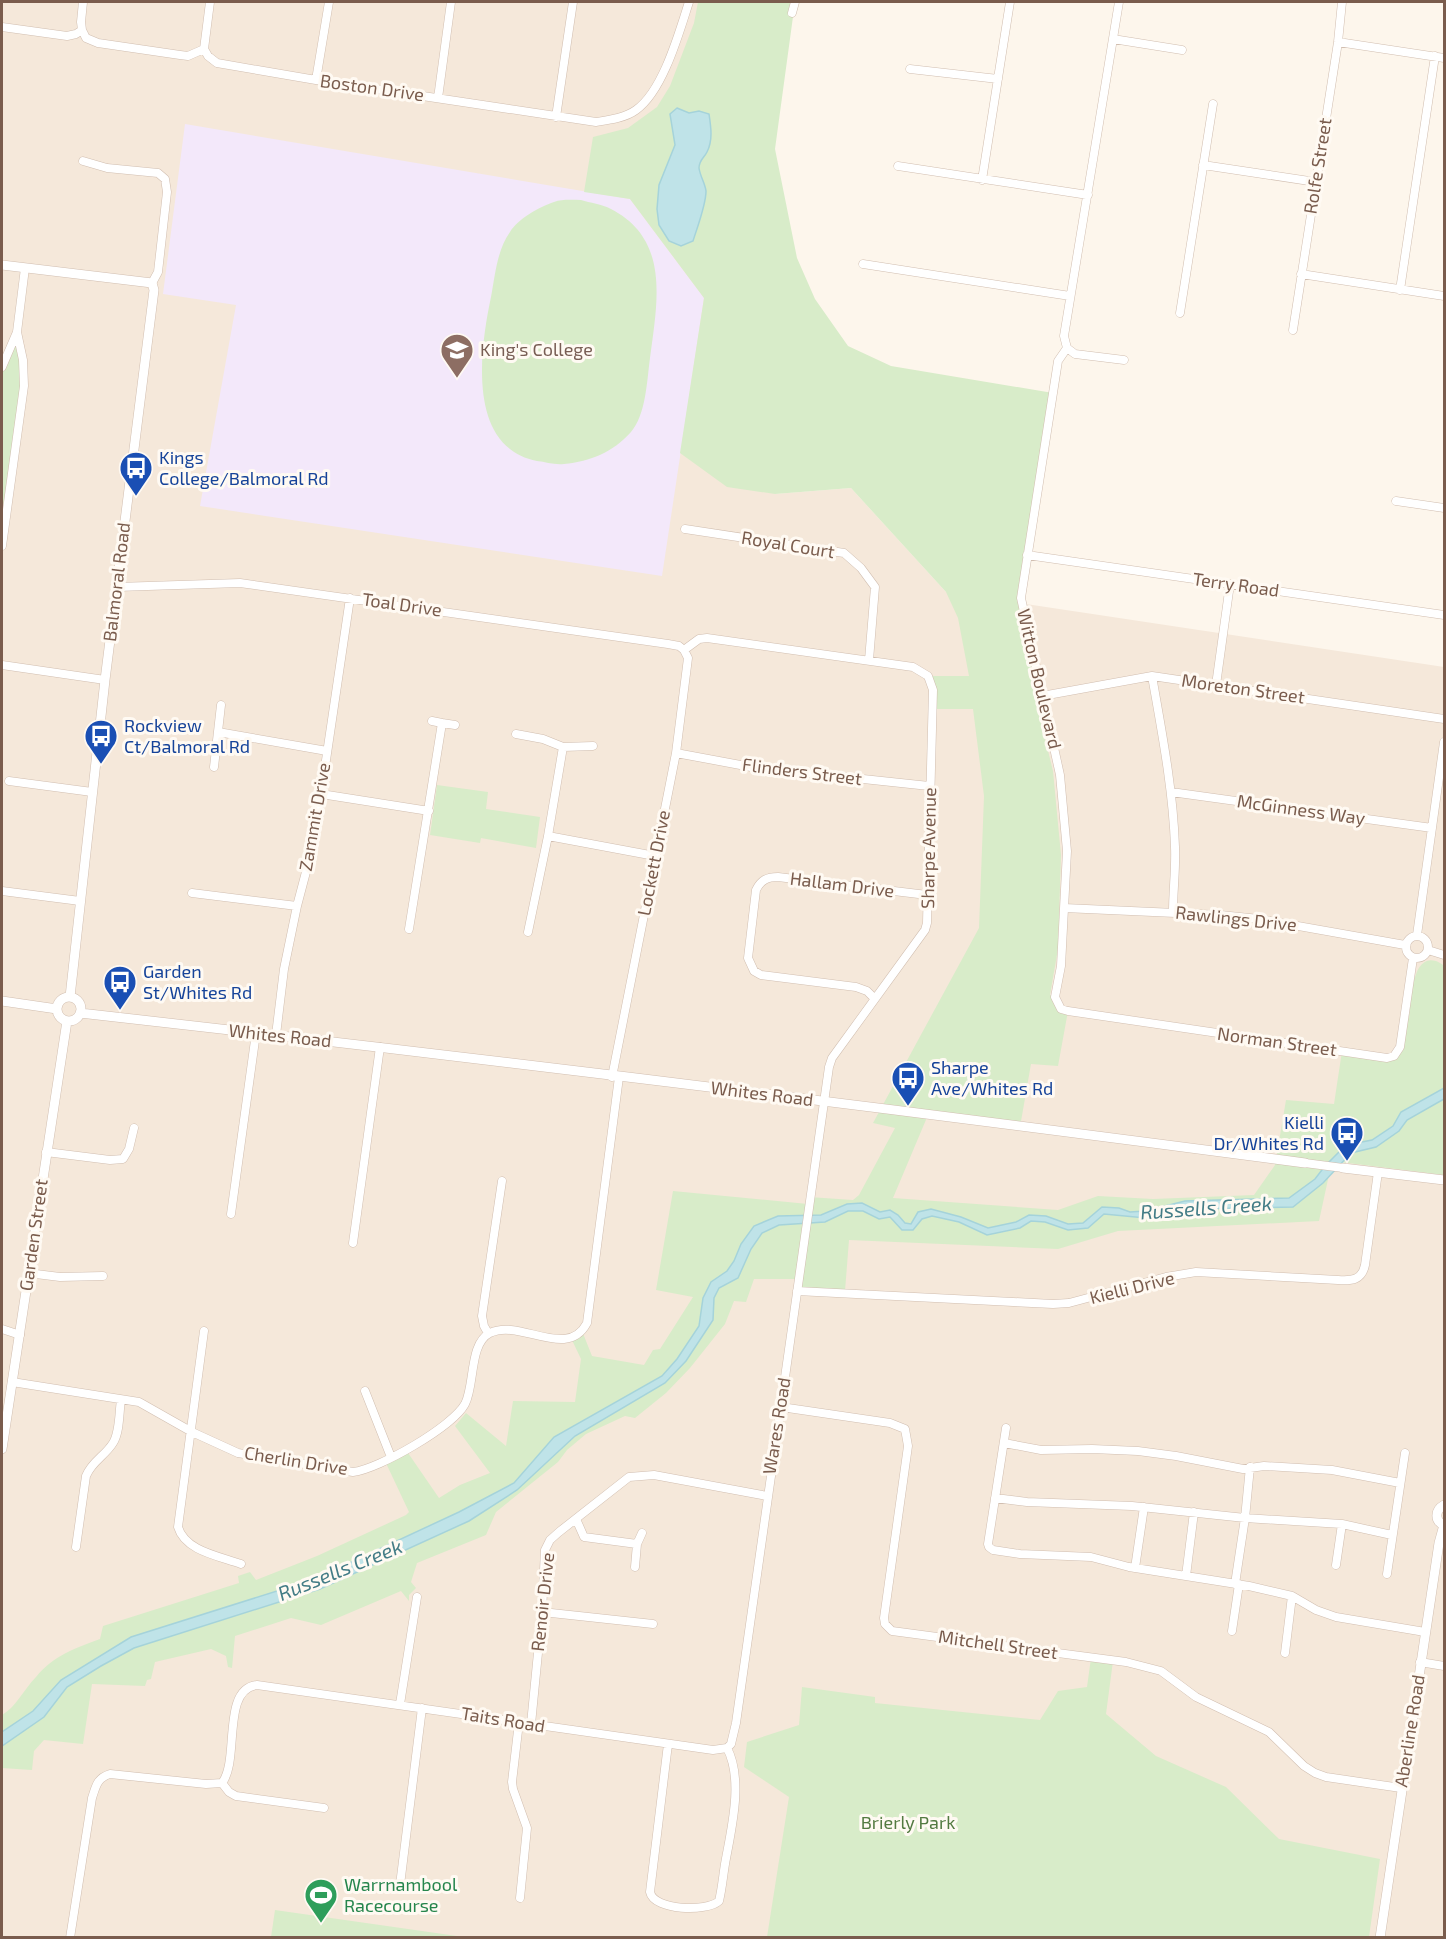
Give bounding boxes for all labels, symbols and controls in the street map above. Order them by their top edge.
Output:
street label: Boston Drive [319,69,426,105]
street label: Rolfe Street [1299,116,1335,215]
school or university icon: King's College [439,332,475,379]
place label: King's College [480,338,593,360]
place label: Kings College/Balmoral Rd [159,446,329,489]
bus stop icon: Kings College/Balmoral Rd [118,450,154,497]
street label: Balmoral Road [98,521,134,643]
street label: Royal Court [740,526,837,562]
street label: Terry Road [1191,567,1281,601]
street label: Toal Drive [361,588,443,620]
street label: Witton Boulevard [1013,607,1067,751]
street label: Moreton Street [1180,668,1306,708]
place label: Rockview Ct/Balmoral Rd [124,714,250,757]
bus stop icon: Rockview Ct/Balmoral Rd [83,718,119,765]
street label: Flinders Street [741,753,863,789]
street label: Zammit Drive [294,761,334,873]
street label: Sharpe Avenue [916,787,940,909]
street label: McGinness Way [1236,789,1367,829]
street label: Lockett Drive [632,808,674,918]
street label: Hallam Drive [789,867,896,901]
street label: Rawlings Drive [1174,901,1298,935]
place label: Garden St/Whites Rd [143,960,252,1003]
bus stop icon: Garden St/Whites Rd [102,964,138,1011]
street label: Whites Road [228,1019,333,1051]
street label: Norman Street [1216,1022,1338,1060]
place label: Sharpe Ave/Whites Rd [931,1056,1053,1099]
bus stop icon: Sharpe Ave/Whites Rd [890,1060,926,1107]
street label: Whites Road [710,1076,815,1110]
place label: Kielli Dr/Whites Rd [1214,1111,1324,1154]
bus stop icon: Kielli Dr/Whites Rd [1329,1115,1365,1162]
street label: Garden Street [14,1177,52,1292]
water label: Russells Creek [1139,1190,1273,1224]
street label: Kielli Drive [1087,1266,1176,1308]
street label: Wares Road [757,1376,795,1476]
street label: Cherlin Drive [243,1441,350,1479]
water label: Russells Creek [274,1533,405,1605]
street label: Renoir Drive [526,1551,558,1652]
street label: Mitchell Street [937,1625,1059,1663]
street label: Aberline Road [1389,1673,1429,1789]
street label: Taits Road [460,1702,547,1736]
park label: Brierly Park [861,1811,955,1833]
place label: Warrnambool Racecourse [344,1873,458,1916]
sports icon: Warrnambool Racecourse [303,1877,339,1924]

